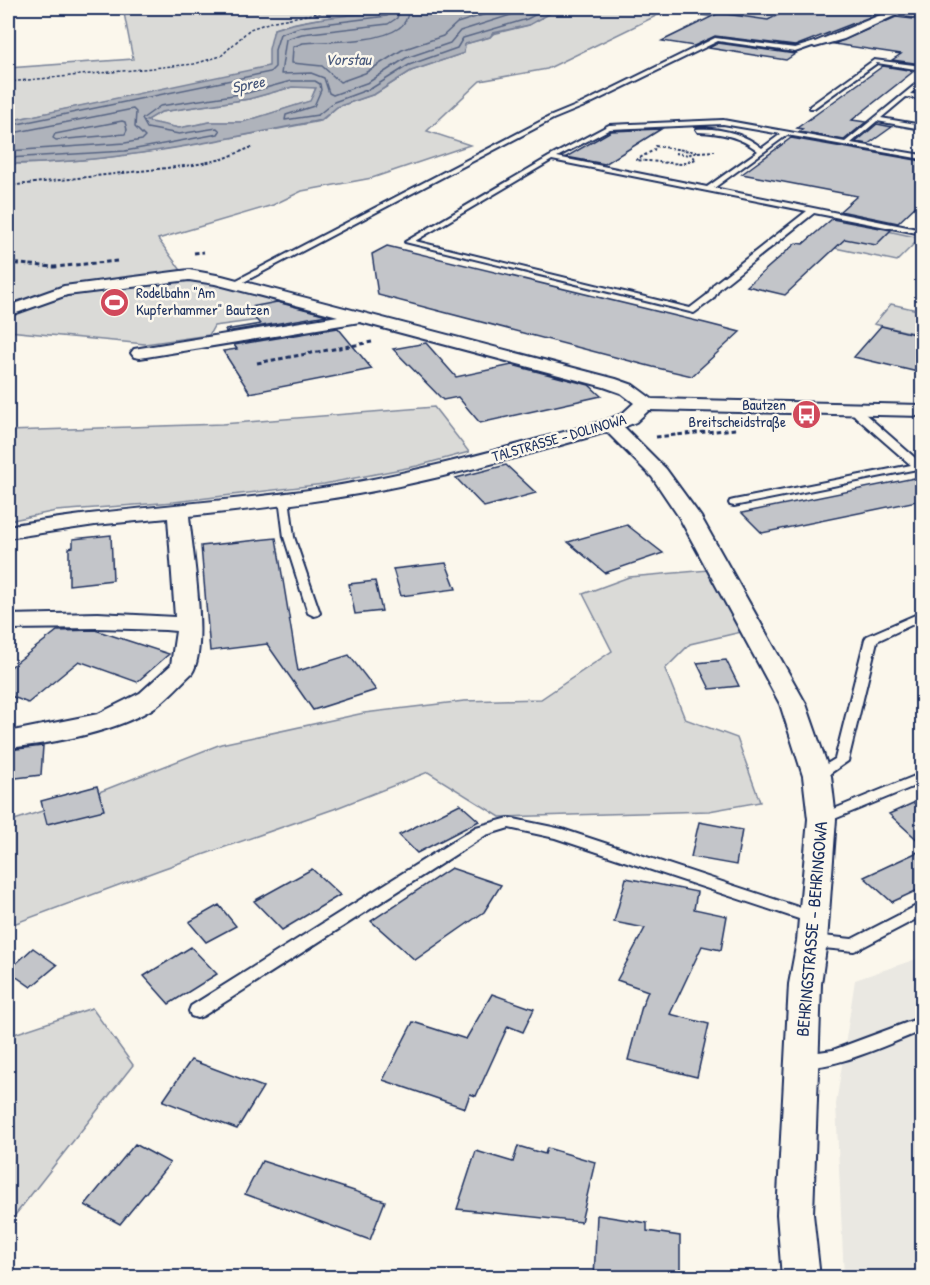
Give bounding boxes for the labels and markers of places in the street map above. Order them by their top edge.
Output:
place label: Rodelbahn "Am Kupferhammer" Bautzen [136,282,270,320]
sports icon: Rodelbahn "Am Kupferhammer" Bautzen [99,286,131,318]
place label: Bautzen Breitscheidstraße [689,394,786,432]
bus stop icon: Bautzen Breitscheidstraße [791,398,823,430]

